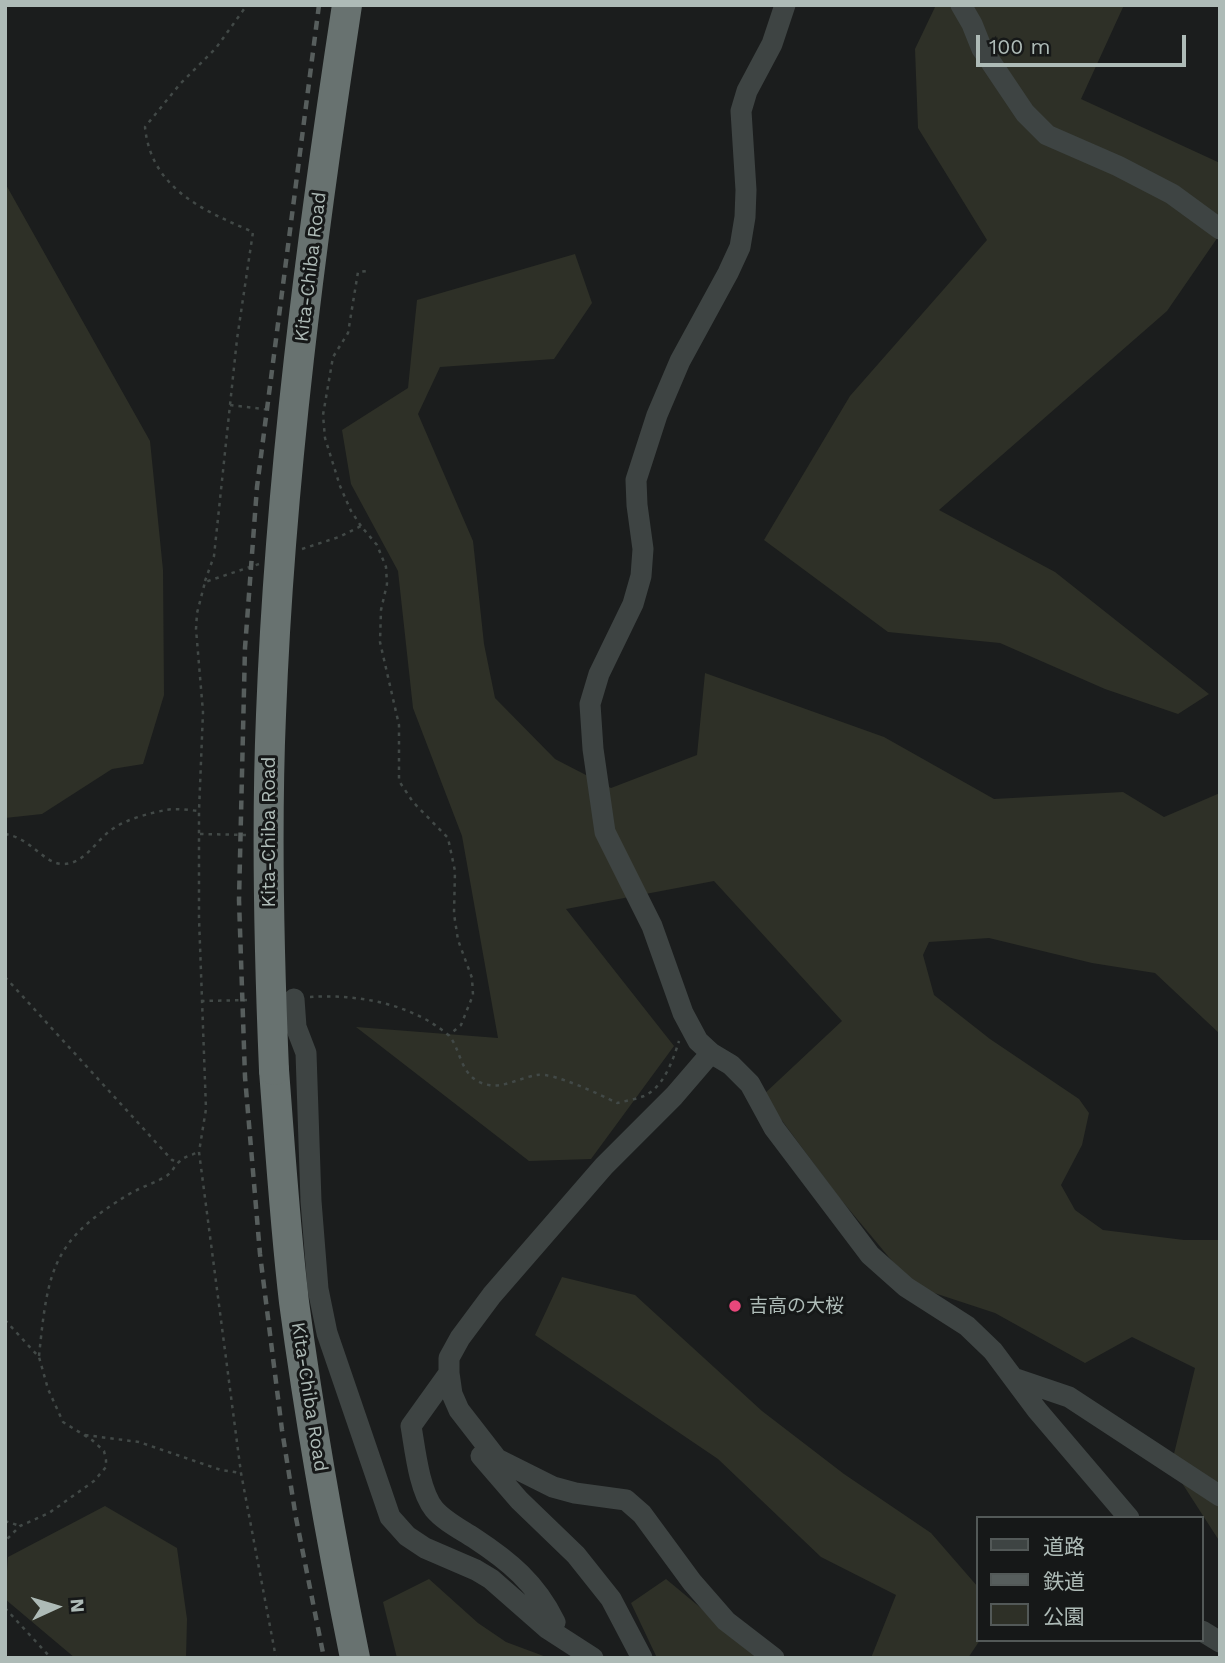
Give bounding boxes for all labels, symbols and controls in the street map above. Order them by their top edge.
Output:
scale bar [980,21,1190,65]
text: 100 m [989,34,1051,59]
street label: Kita-Chiba Road [290,191,332,343]
street label: Kita-Chiba Road [258,757,280,907]
place label: 吉高の大桜 [749,1295,844,1317]
marker: 吉高の大桜 [727,1298,743,1314]
street label: Kita-Chiba Road [286,1321,332,1473]
legend [976,1516,1204,1642]
text: 道路 [1043,1534,1085,1559]
text: 鉄道 [1043,1569,1085,1594]
north arrow [21,1572,91,1642]
text: N [65,1598,89,1613]
text: 公園 [1043,1604,1085,1629]

